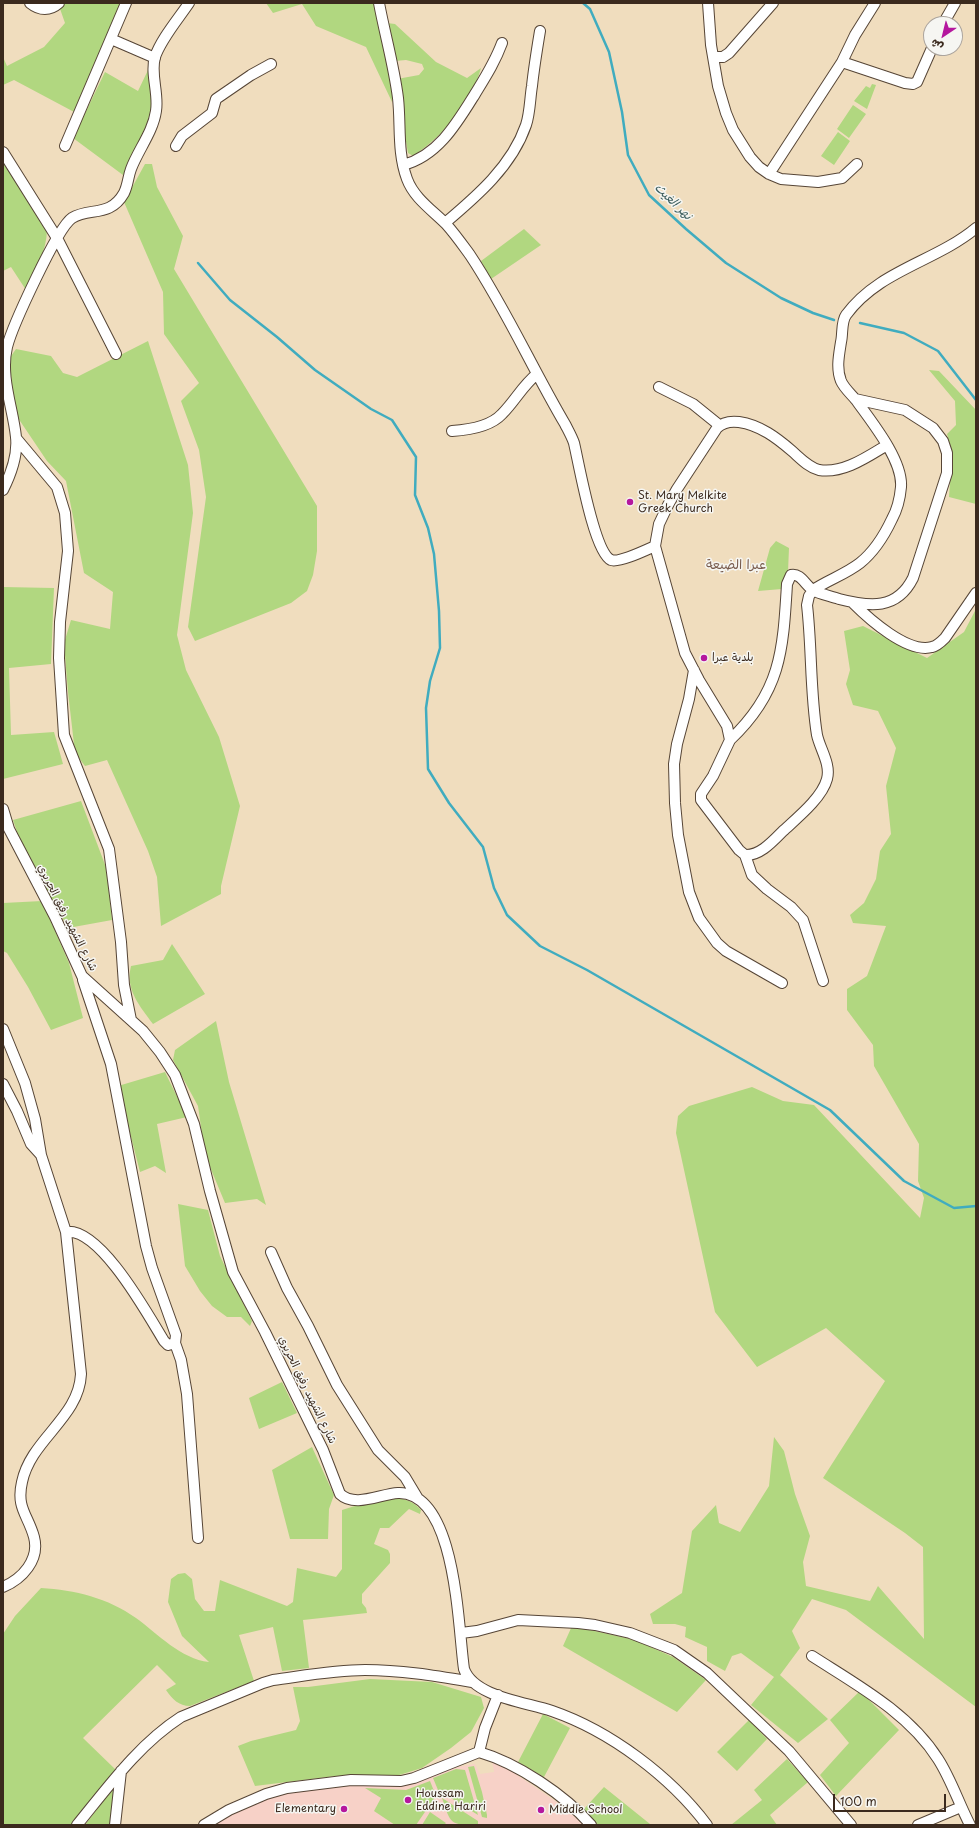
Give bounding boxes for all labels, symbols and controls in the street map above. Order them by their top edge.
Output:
north arrow [923,16,963,56]
text: ش [927,35,946,56]
water label: نهر الغيث [651,181,695,223]
place label: St. Mary Melkite Greek Church [638,489,727,515]
marker: St. Mary Melkite Greek Church [625,497,635,507]
district label: عبرا الضيعة [706,557,766,573]
place label: بلدية عبرا [712,651,753,665]
marker: بلدية عبرا [699,653,709,663]
street label: شارع الشهيد رفيق الحريري [34,862,100,974]
street label: شارع الشهيد رفيق الحريري [275,1334,339,1446]
scale bar [835,1786,948,1812]
place label: Houssam Eddine Hariri [416,1787,486,1813]
text: 100 m [840,1792,877,1810]
marker: Houssam Eddine Hariri [403,1795,413,1805]
place label: Elementary [275,1802,336,1816]
place label: Middle School [549,1803,622,1817]
marker: Elementary [339,1804,349,1814]
marker: Middle School [536,1805,546,1815]

